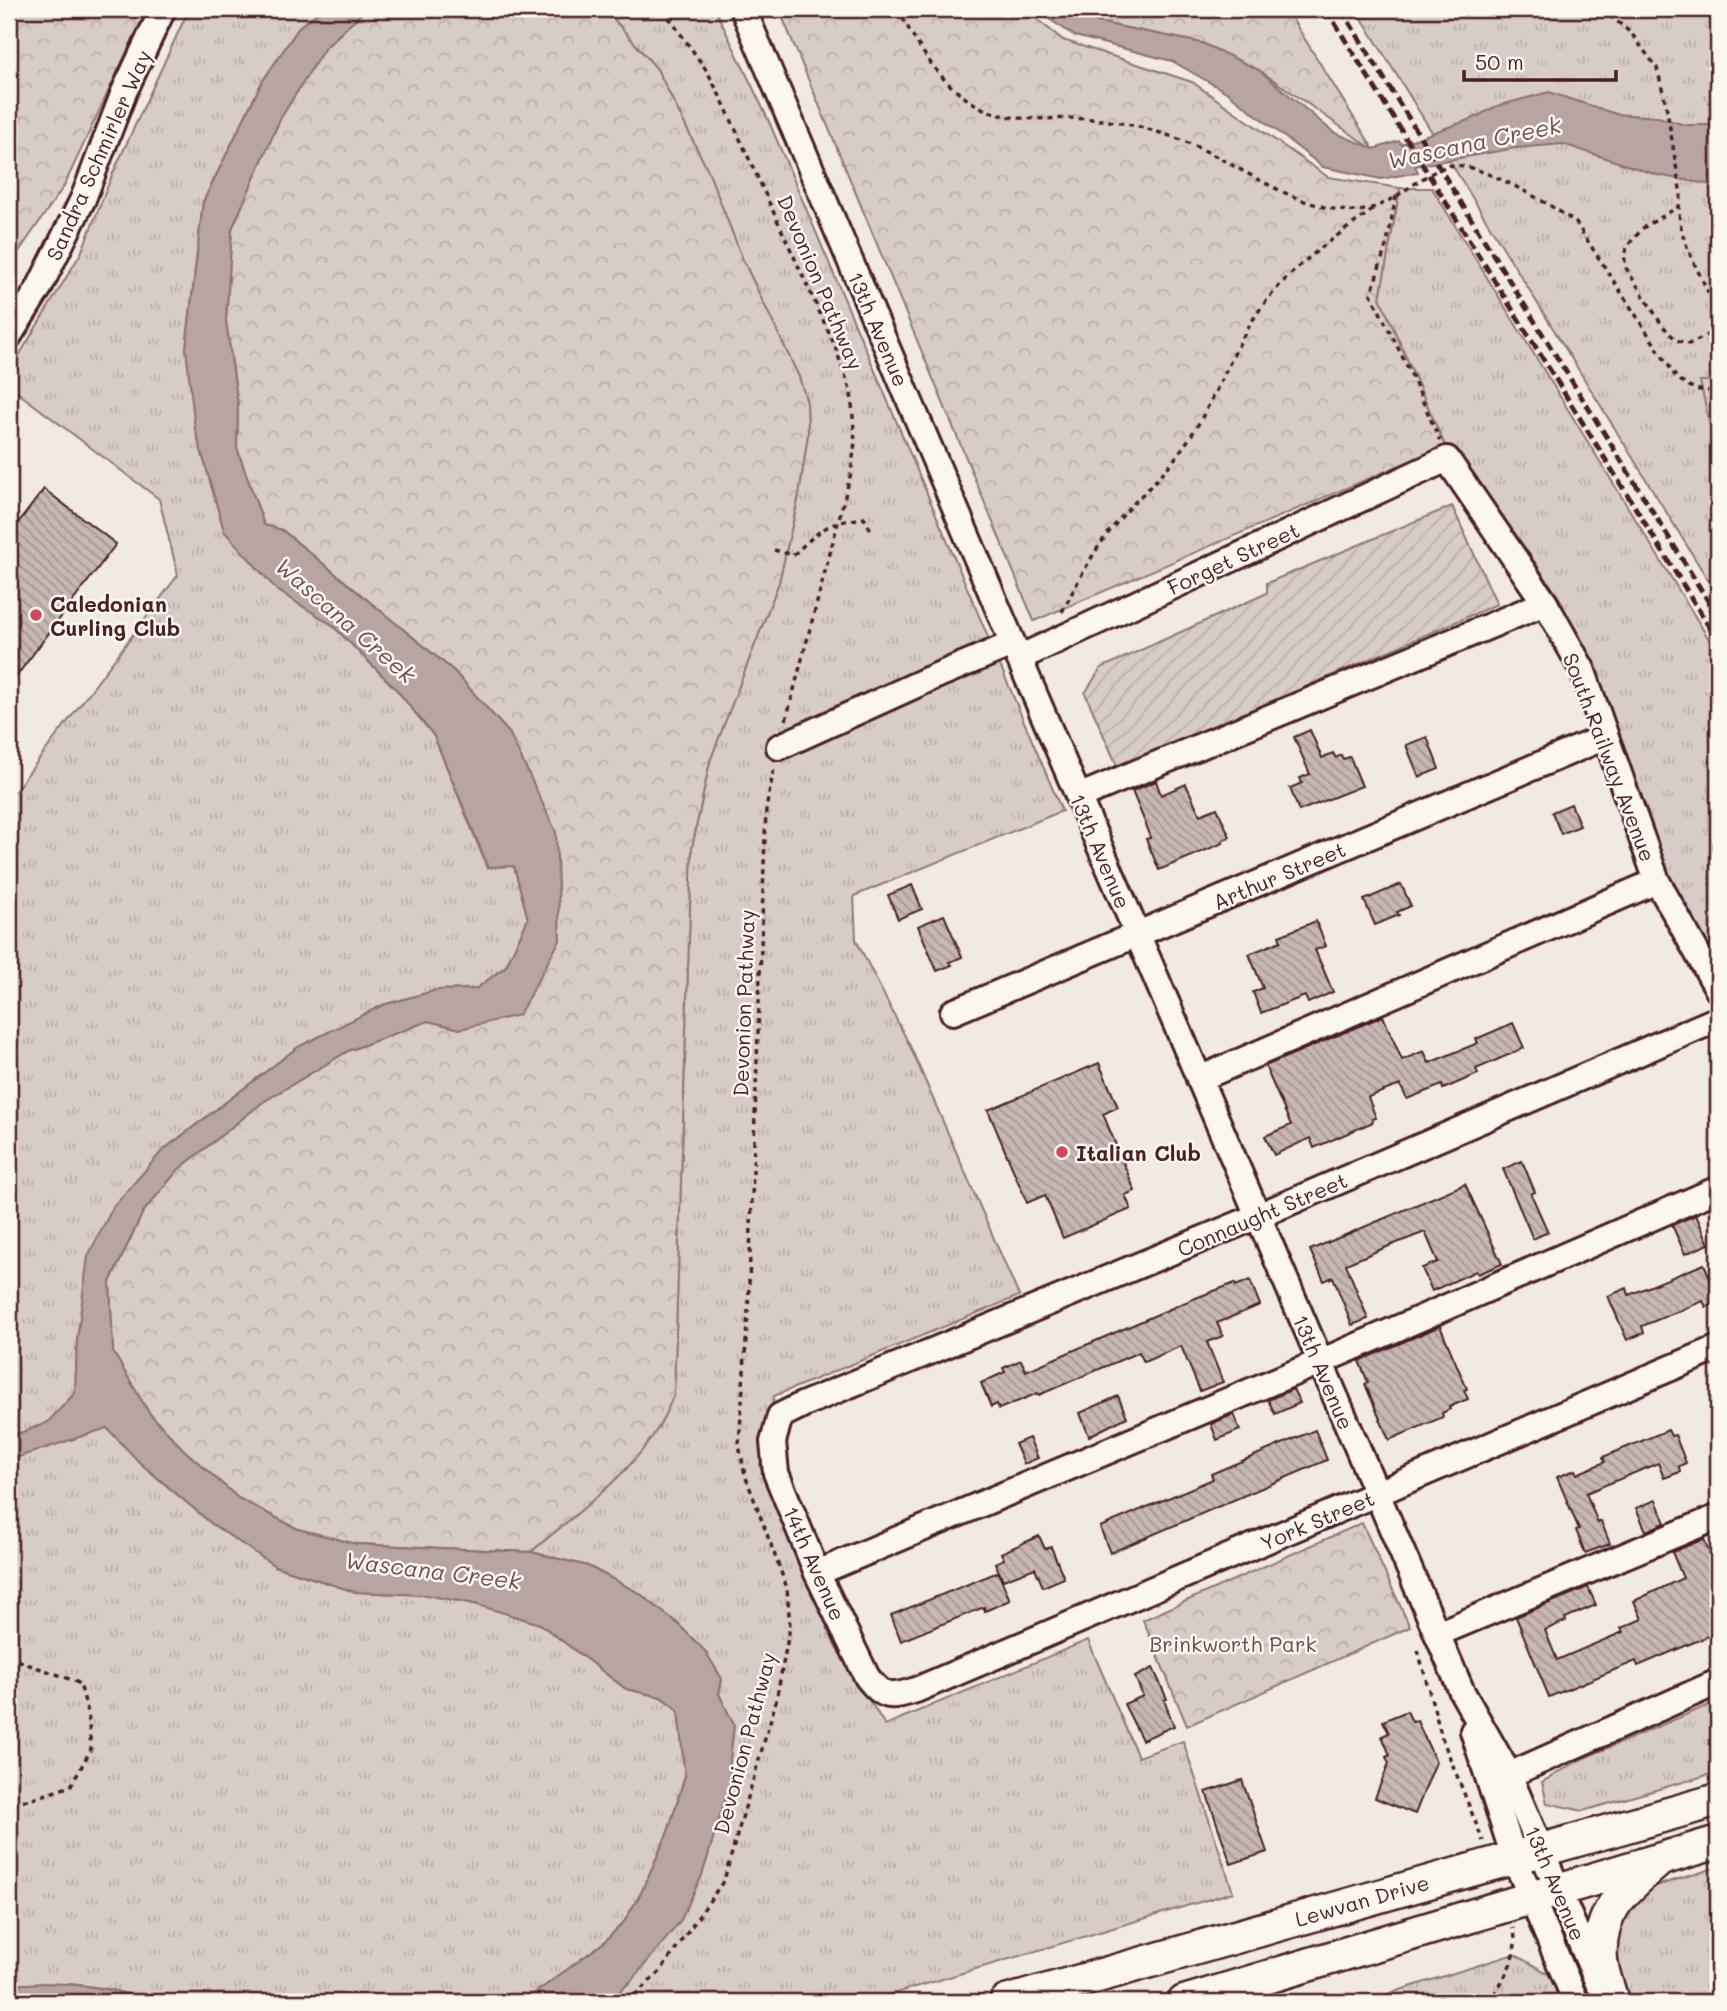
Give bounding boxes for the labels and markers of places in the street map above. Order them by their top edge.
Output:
place label: Caledonian Curling Club [50,590,180,641]
marker: Caledonian Curling Club [28,607,44,623]
place label: Italian Club [1076,1139,1201,1166]
marker: Italian Club [1054,1144,1070,1160]

